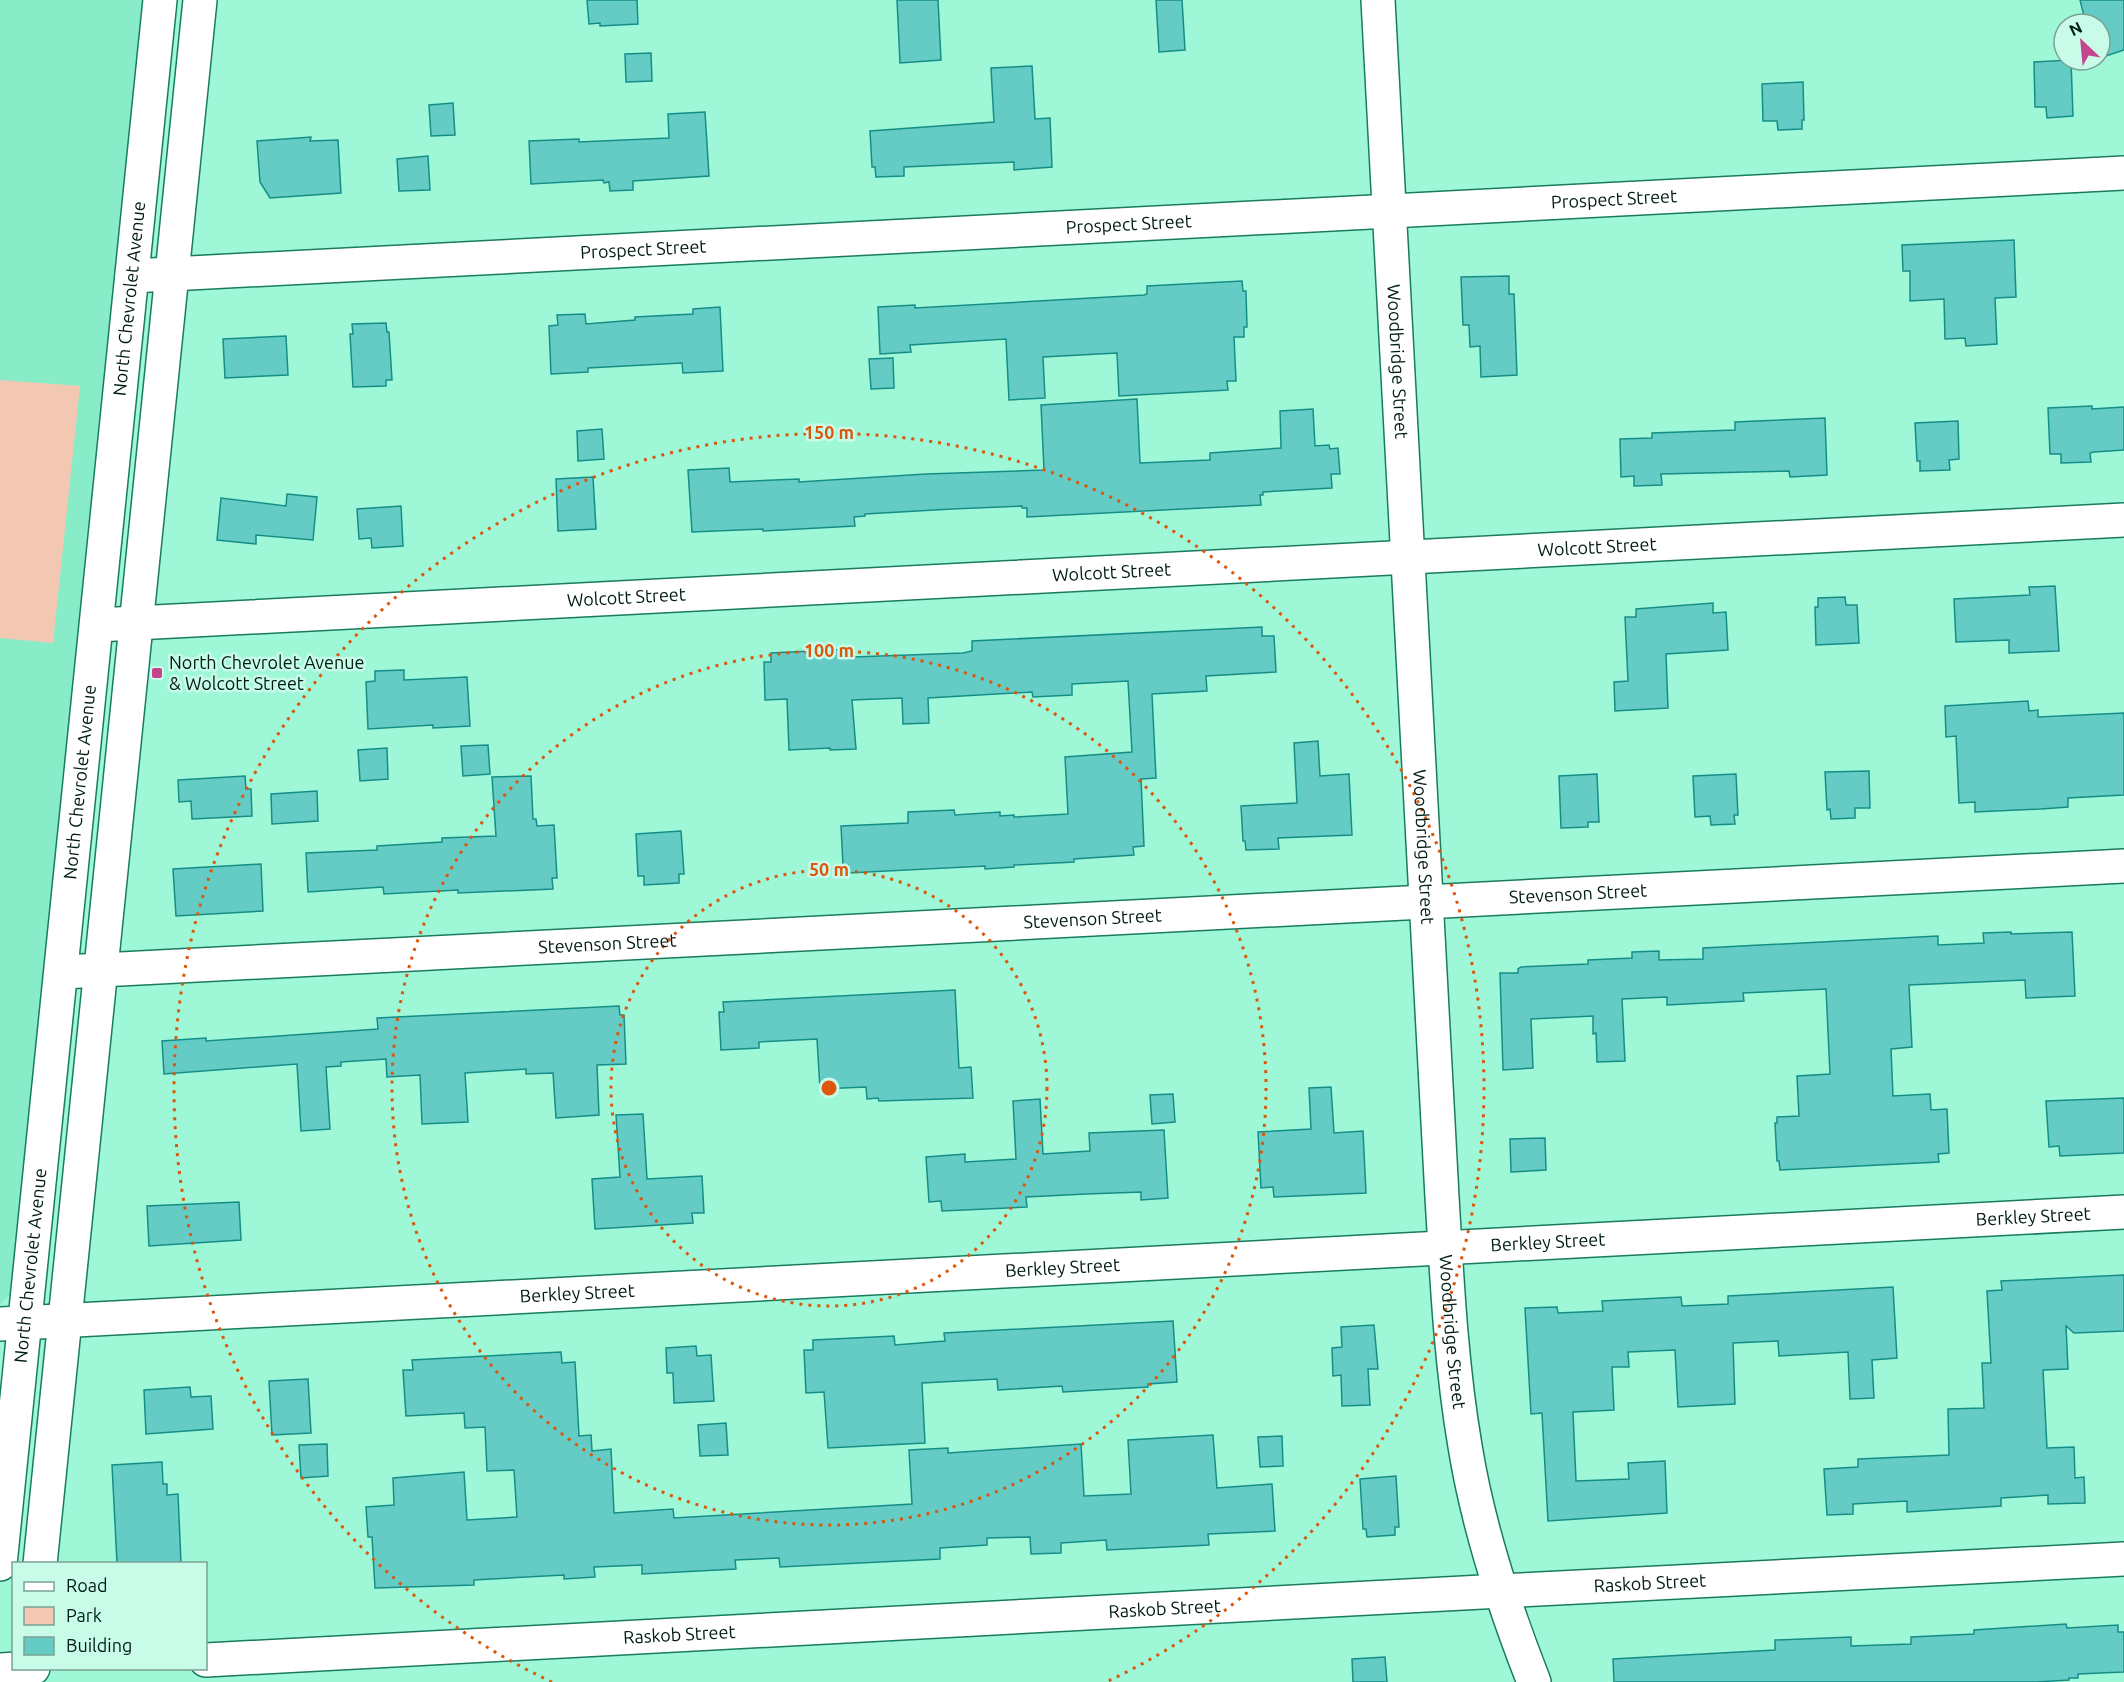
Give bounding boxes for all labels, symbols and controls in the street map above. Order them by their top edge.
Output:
north arrow [2052,12,2112,72]
text: N [2066,18,2085,39]
street label: Prospect Street [1550,185,1678,212]
street label: North Chevrolet Avenue [109,200,148,397]
street label: Prospect Street [1065,210,1192,237]
street label: Prospect Street [580,235,707,262]
street label: Woodbridge Street [1384,284,1412,439]
text: 150 m [804,422,854,442]
street label: Wolcott Street [1537,533,1657,559]
street label: Wolcott Street [1052,558,1172,585]
street label: Wolcott Street [566,584,686,610]
text: 100 m [804,640,854,660]
place label: North Chevrolet Avenue & Wolcott Street [169,652,365,693]
marker: North Chevrolet Avenue & Wolcott Street [150,666,164,680]
street label: North Chevrolet Avenue [59,684,99,880]
street label: Woodbridge Street [1410,769,1438,925]
text: 50 m [809,859,849,879]
street label: Stevenson Street [1508,880,1648,907]
street label: Stevenson Street [1023,904,1162,932]
street label: Stevenson Street [538,929,677,957]
centre of rings [819,1078,839,1098]
street label: North Chevrolet Avenue [10,1167,49,1364]
street label: Berkley Street [1975,1203,2091,1229]
street label: Berkley Street [1490,1228,1606,1254]
street label: Berkley Street [1005,1254,1120,1280]
street label: Woodbridge Street [1436,1254,1470,1410]
street label: Berkley Street [519,1280,635,1306]
legend [12,1562,207,1670]
street label: Raskob Street [1593,1569,1707,1595]
text: Road [66,1575,108,1595]
street label: Raskob Street [1108,1595,1221,1621]
text: Park [66,1605,102,1625]
street label: Raskob Street [623,1621,736,1647]
text: Building [66,1635,132,1655]

